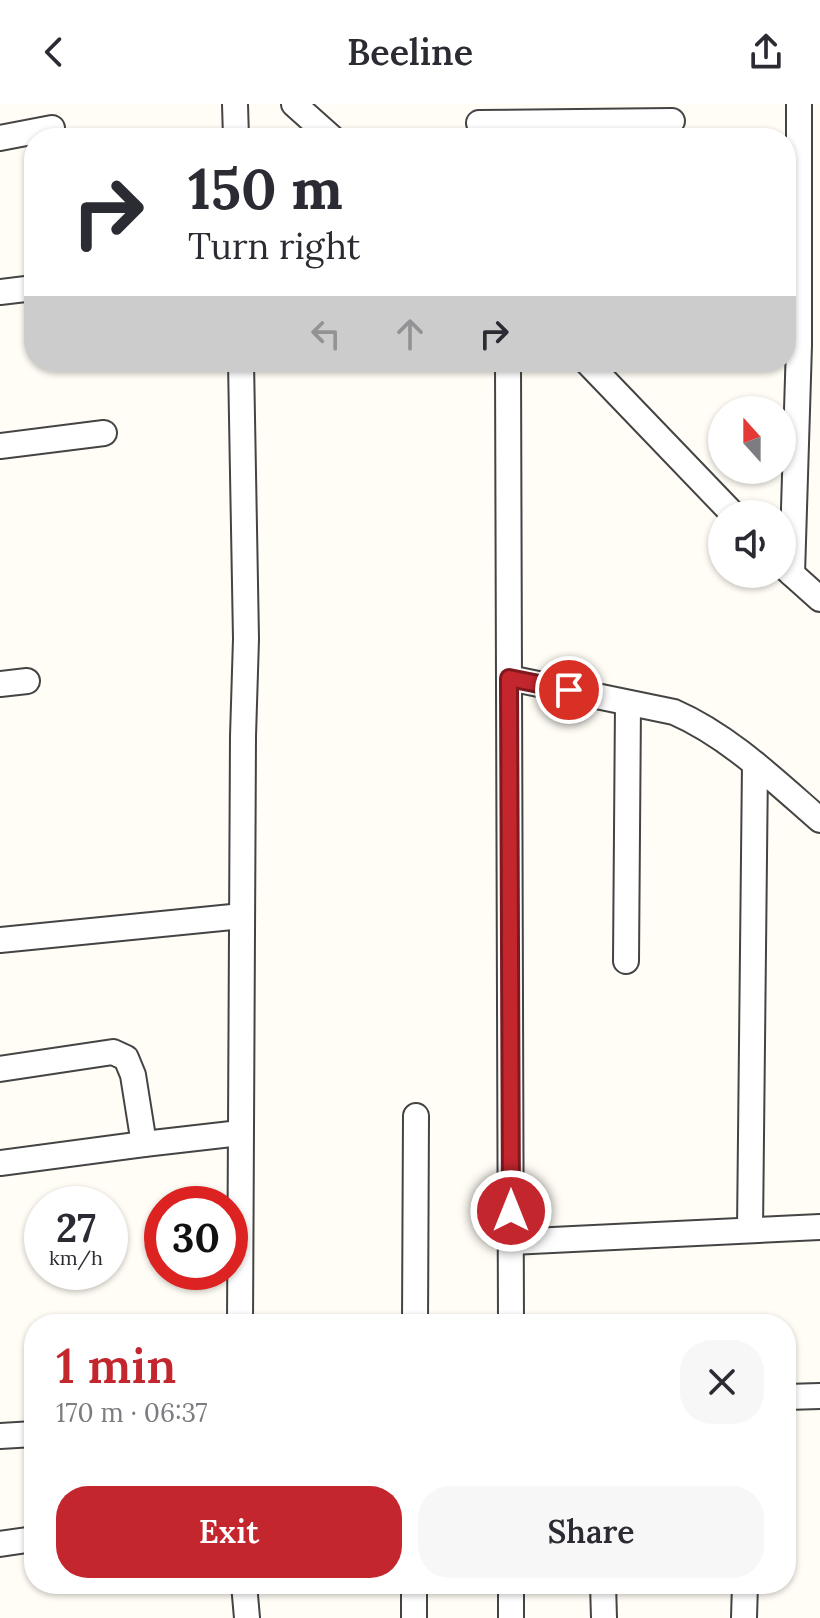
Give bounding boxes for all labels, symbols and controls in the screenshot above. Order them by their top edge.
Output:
text: Beeline [347,29,473,75]
icon: back [32,30,76,74]
icon: share [744,30,788,74]
text: 150 m [188,153,343,224]
icon: right [56,160,160,264]
text: Turn right [188,223,361,269]
icon: left [304,312,348,356]
icon: ahead [388,312,432,356]
icon: right [472,312,516,356]
north arrow [708,396,796,484]
map controls [708,396,796,588]
button: sound [708,500,796,588]
pin [535,656,603,724]
icon: arrive [547,668,591,712]
position arrow [469,1169,553,1253]
speed limit sign: 30 [144,1186,248,1290]
text: 27 [56,1202,96,1253]
text: km/h [49,1245,103,1270]
text: 1 min [56,1335,176,1396]
button: close [680,1340,764,1424]
text: 170 m · 06:37 [56,1396,207,1429]
button: Exit [56,1486,402,1578]
button: Share [418,1486,764,1578]

